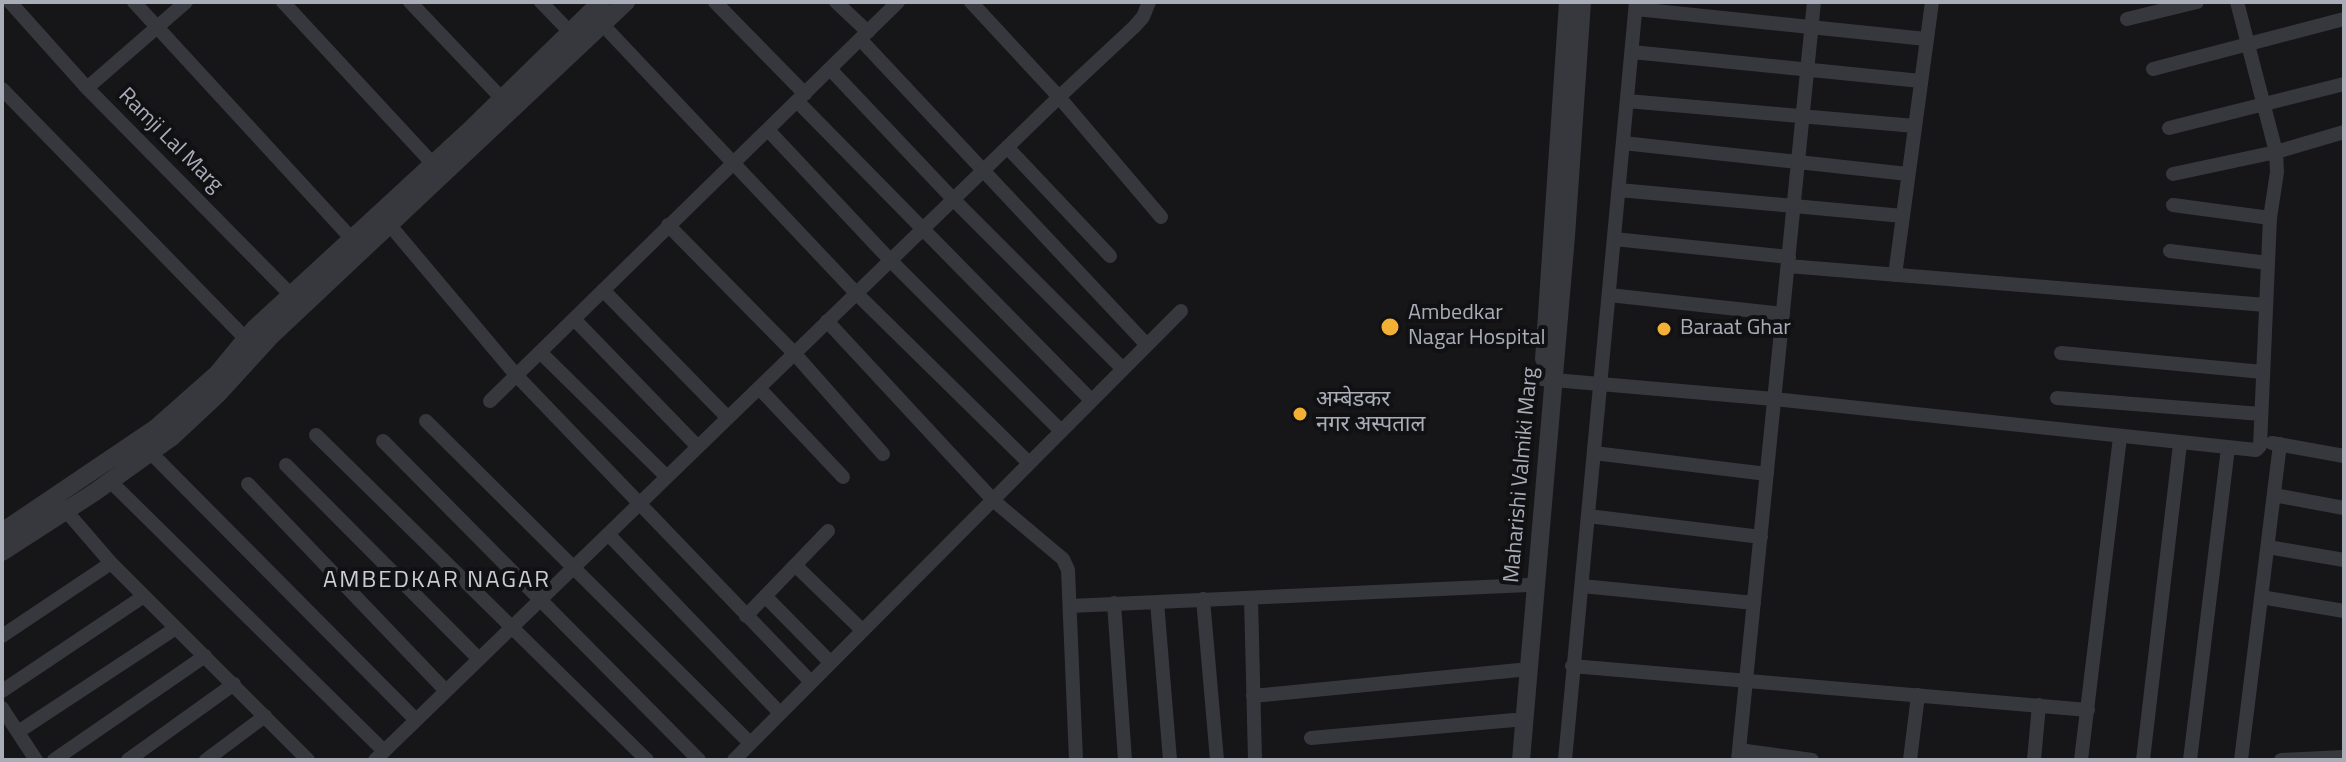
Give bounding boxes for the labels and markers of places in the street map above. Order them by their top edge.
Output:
place label: Ambedkar Nagar Hospital [1408,301,1545,352]
marker: Ambedkar Nagar Hospital [1379,316,1401,338]
place label: Baraat Ghar [1680,316,1791,342]
marker: Baraat Ghar [1655,320,1673,338]
place label: अम्बेडकर नगर अस्पताल [1316,388,1425,440]
marker: अम्बेडकर नगर अस्पताल [1291,405,1309,423]

